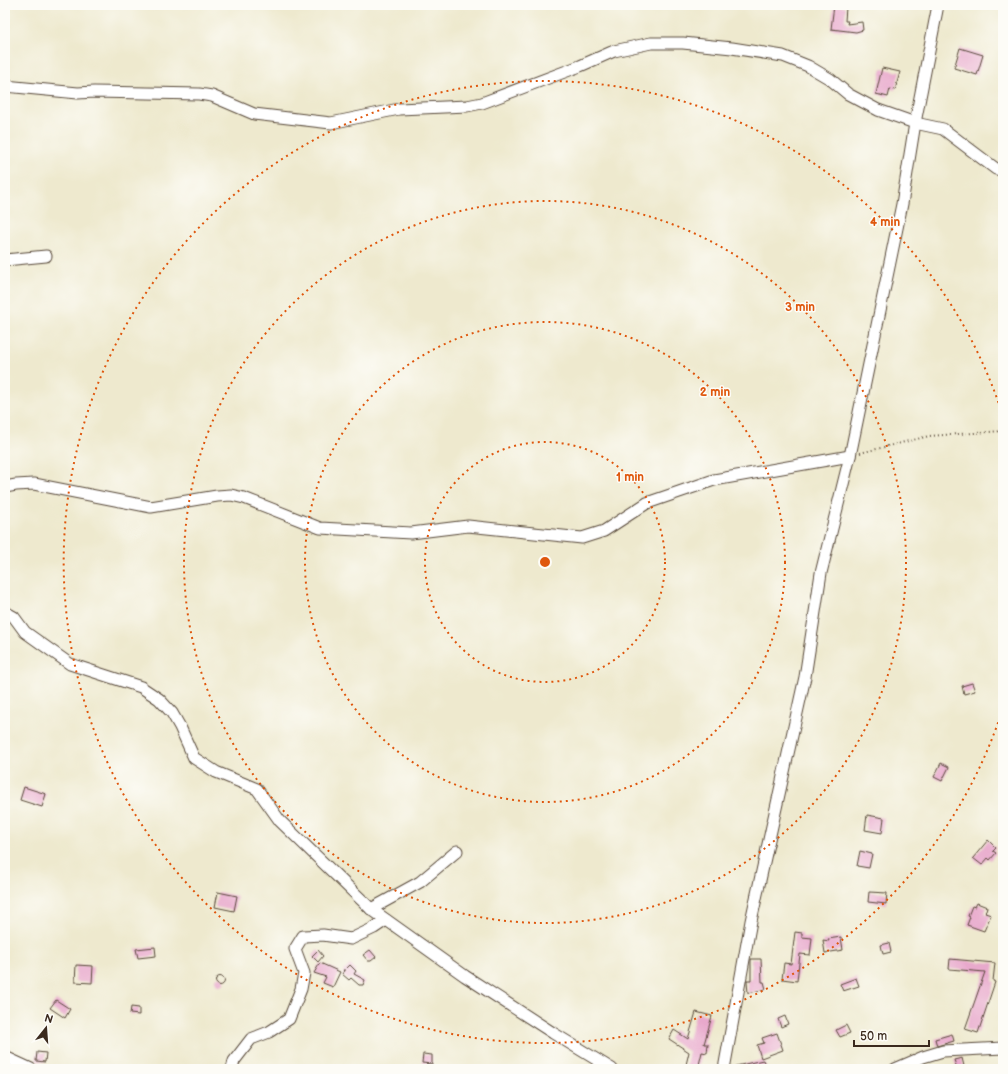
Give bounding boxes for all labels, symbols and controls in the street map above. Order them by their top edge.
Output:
text: 4 min [870,215,900,230]
text: 3 min [785,300,815,315]
text: 2 min [700,385,730,400]
text: 1 min [616,470,644,485]
centre of rings [538,555,552,569]
north arrow [26,1008,66,1048]
text: N [43,1011,55,1026]
scale bar [854,1022,929,1048]
text: 50 m [860,1029,887,1044]

